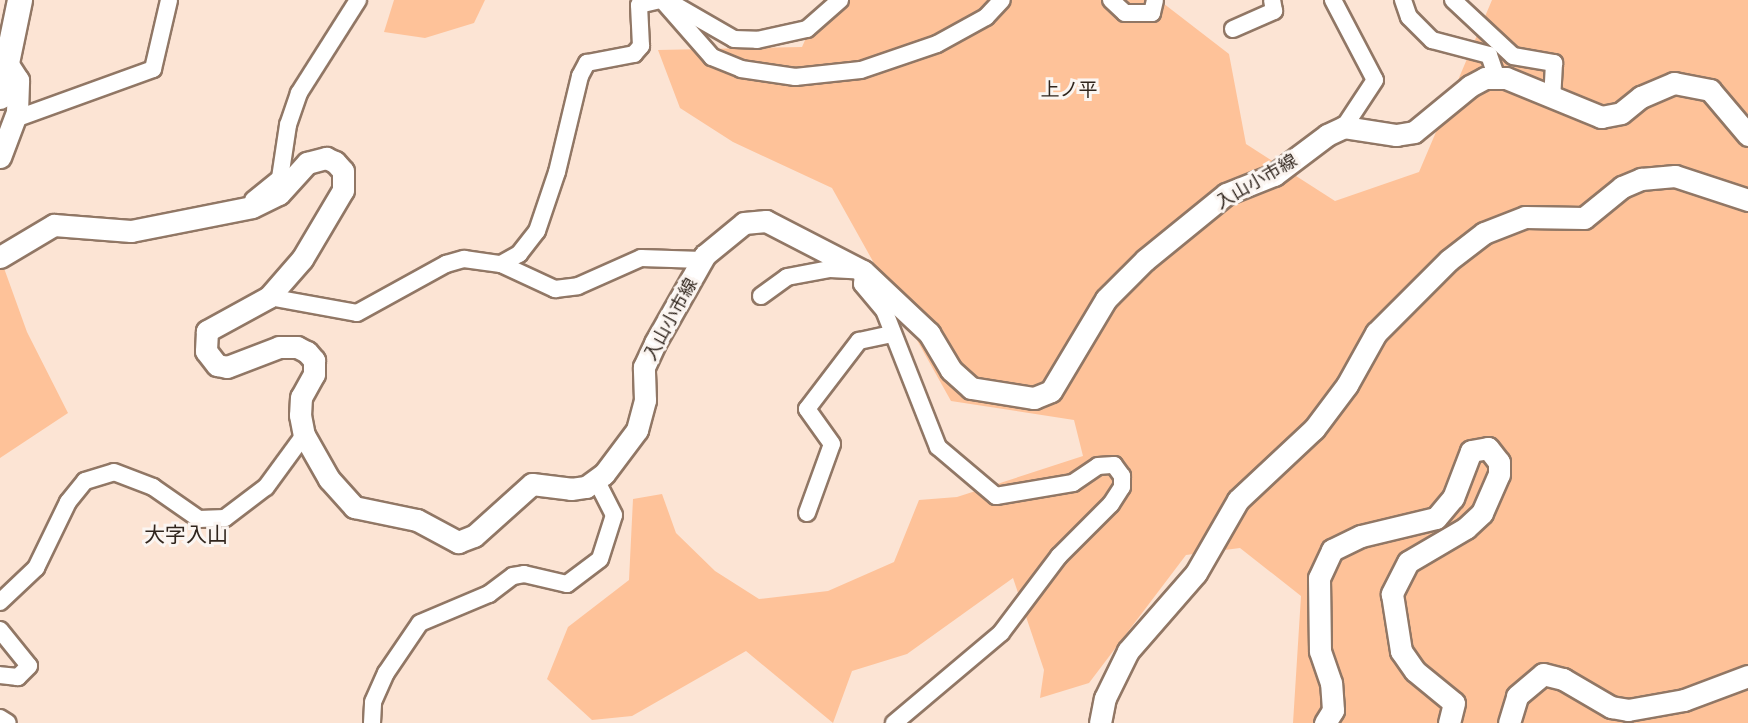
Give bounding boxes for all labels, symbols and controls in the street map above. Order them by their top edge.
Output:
district label: 上ノ平 [1041,79,1097,101]
street label: 入山小市線 [1212,149,1300,213]
street label: 入山小市線 [639,274,701,364]
district label: 大字入山 [144,521,228,547]

